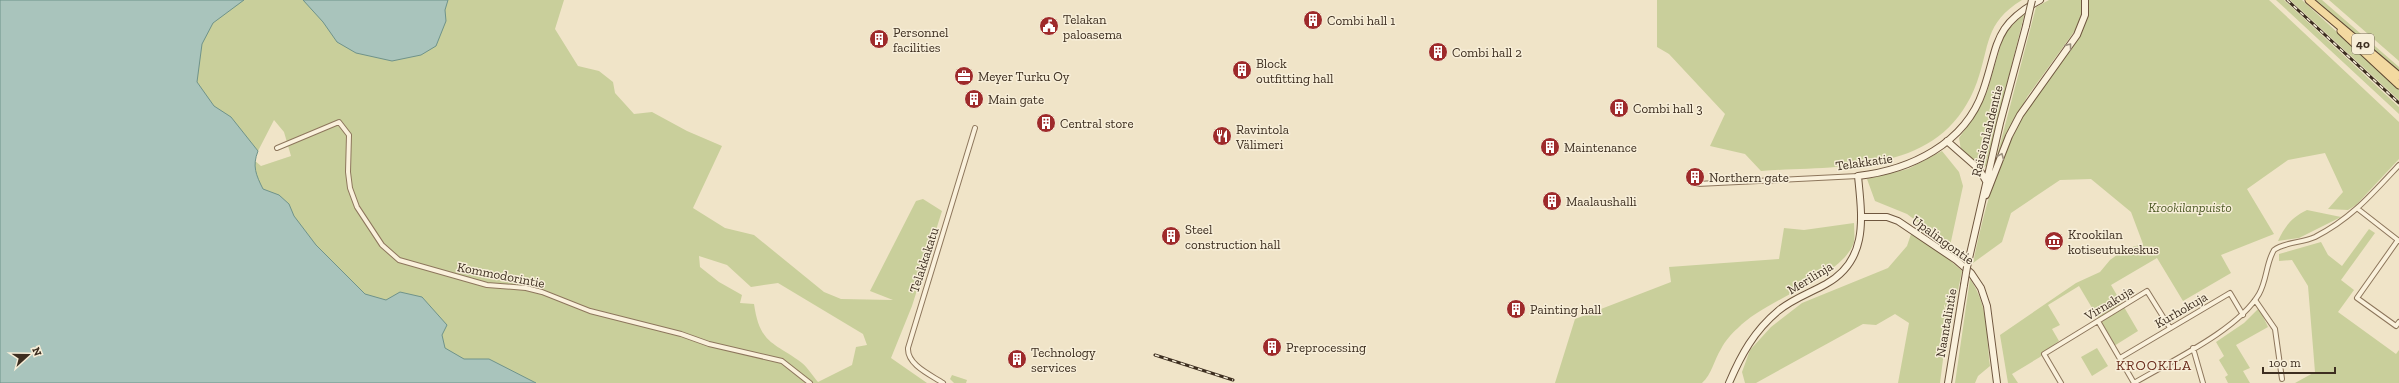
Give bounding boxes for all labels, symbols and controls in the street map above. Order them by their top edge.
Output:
building icon: Combi hall 1 [1302,9,1324,31]
place label: Telakan paloasema [1063,12,1123,42]
place label: Combi hall 1 [1327,13,1395,28]
public building icon: Telakan paloasema [1038,15,1060,37]
place label: Personnel facilities [893,25,949,55]
building icon: Personnel facilities [868,28,890,50]
road number: 40 [2352,34,2374,54]
building icon: Combi hall 2 [1427,41,1449,63]
one-way arrow [2064,43,2071,50]
place label: Combi hall 2 [1452,45,1522,60]
place label: Block outfitting hall [1256,56,1334,86]
building icon: Block outfitting hall [1231,59,1253,81]
office icon: Meyer Turku Oy [953,65,975,87]
place label: Meyer Turku Oy [978,69,1070,84]
street label: Raisionlahdentie [1968,84,2006,178]
building icon: Main gate [963,88,985,110]
place label: Main gate [988,92,1044,107]
building icon: Combi hall 3 [1608,97,1630,119]
place label: Combi hall 3 [1633,101,1703,116]
building icon: Central store [1035,112,1057,134]
place label: Central store [1060,116,1134,131]
place label: Ravintola Välimeri [1235,122,1290,152]
restaurant icon: Ravintola Välimeri [1211,125,1233,147]
building icon: Maintenance [1539,136,1561,158]
place label: Maintenance [1564,140,1637,155]
street label: Telakkatie [1835,151,1893,173]
one-way arrow [1996,152,2004,159]
building icon: Northern gate [1684,166,1706,188]
place label: Northern gate [1709,170,1789,185]
building icon: Maalaushalli [1541,190,1563,212]
place label: Maalaushalli [1566,194,1637,209]
park label: Krookilanpuisto [2148,200,2232,215]
street label: Upalingontie [1909,213,1977,267]
place label: Steel construction hall [1185,222,1281,252]
street label: Telakkakatu [906,225,942,295]
building icon: Steel construction hall [1160,225,1182,247]
place label: Krookilan kotiseutukeskus [2068,227,2159,257]
museum icon: Krookilan kotiseutukeskus [2043,230,2065,252]
street label: Merilinja [1785,258,1837,298]
street label: Kommodorintie [456,259,546,291]
street label: Virnakuja [2081,282,2137,325]
street label: Naantalintie [1933,287,1959,359]
street label: Kurhokuja [2152,289,2211,332]
building icon: Painting hall [1505,298,1527,320]
place label: Painting hall [1530,302,1602,317]
north arrow [8,335,48,375]
building icon: Preprocessing [1261,336,1283,358]
place label: Preprocessing [1286,340,1366,355]
text: N [29,345,45,358]
place label: Technology services [1031,345,1096,375]
building icon: Technology services [1006,348,1028,370]
scale bar [2263,349,2335,375]
text: 100 m [2269,356,2301,370]
district label: KROOKILA [2116,357,2192,374]

